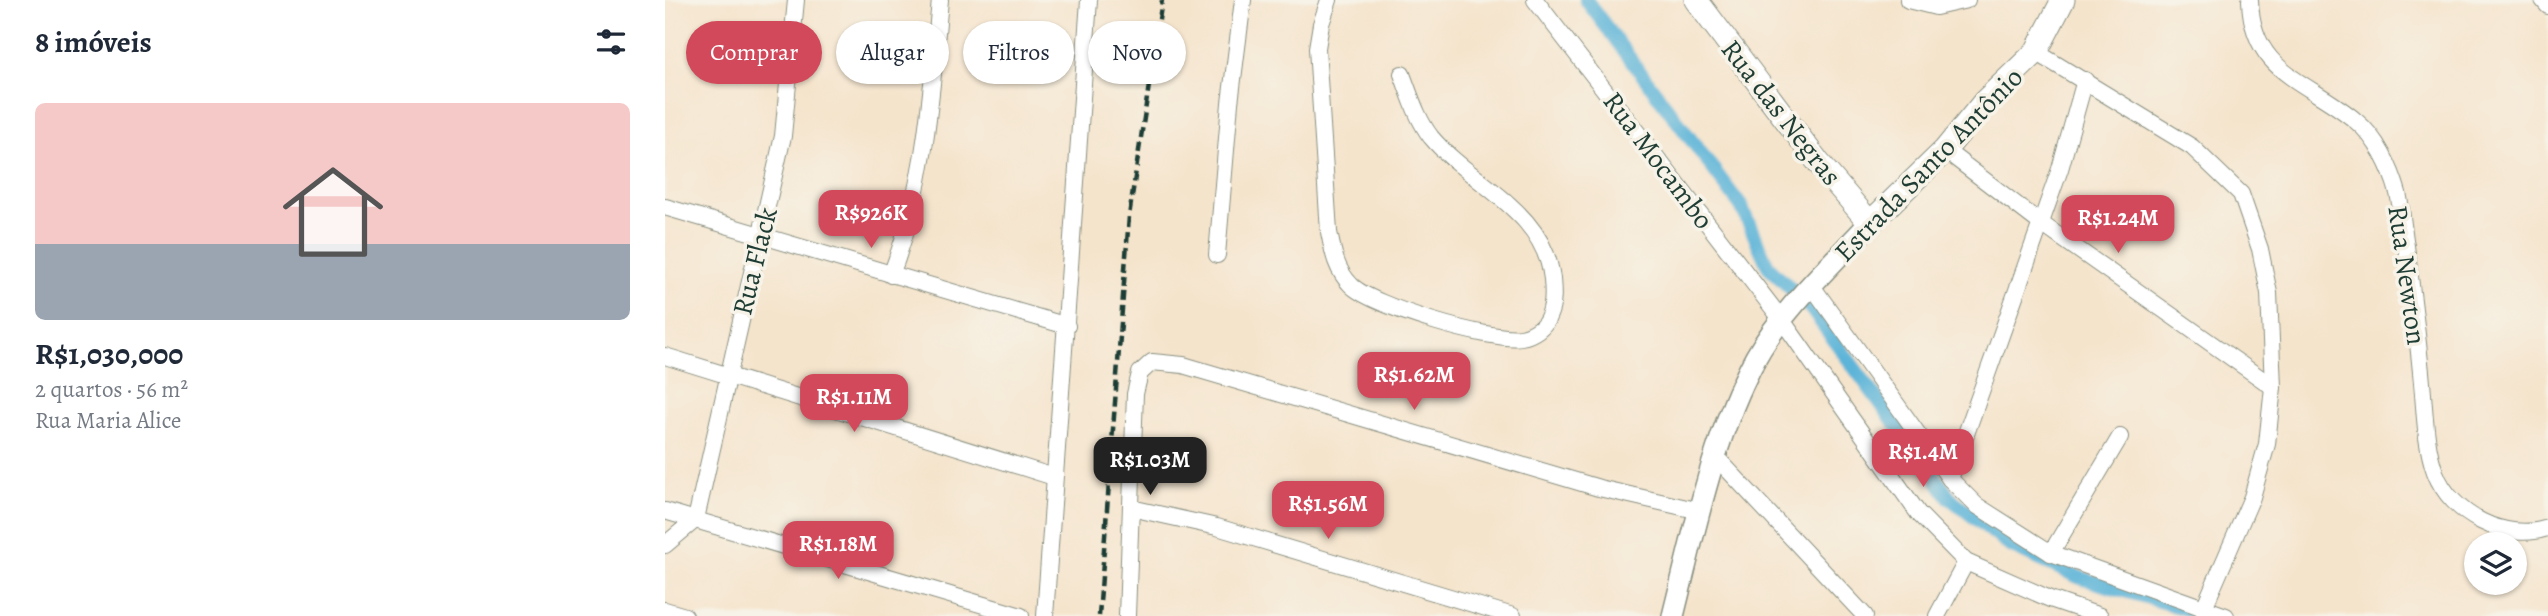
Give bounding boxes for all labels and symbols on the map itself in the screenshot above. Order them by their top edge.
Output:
street label: Rua das Negras [1712,32,1850,193]
street label: Estrada Santo Antônio [1826,59,2032,270]
street label: Rua Mocambo [1594,84,1722,237]
pin: R$926K [814,190,928,250]
pin: R$1.24M [2053,196,2183,255]
street label: Rua Flack [723,203,787,319]
street label: Rua Newton [2378,203,2436,347]
pin: R$1.62M [1349,352,1479,412]
pin: R$1.11M [789,374,919,434]
pin: R$1.4M [1866,430,1980,489]
pin: R$1.03M [1085,438,1215,497]
pin: R$1.56M [1263,482,1393,541]
pin: R$1.18M [773,522,903,581]

